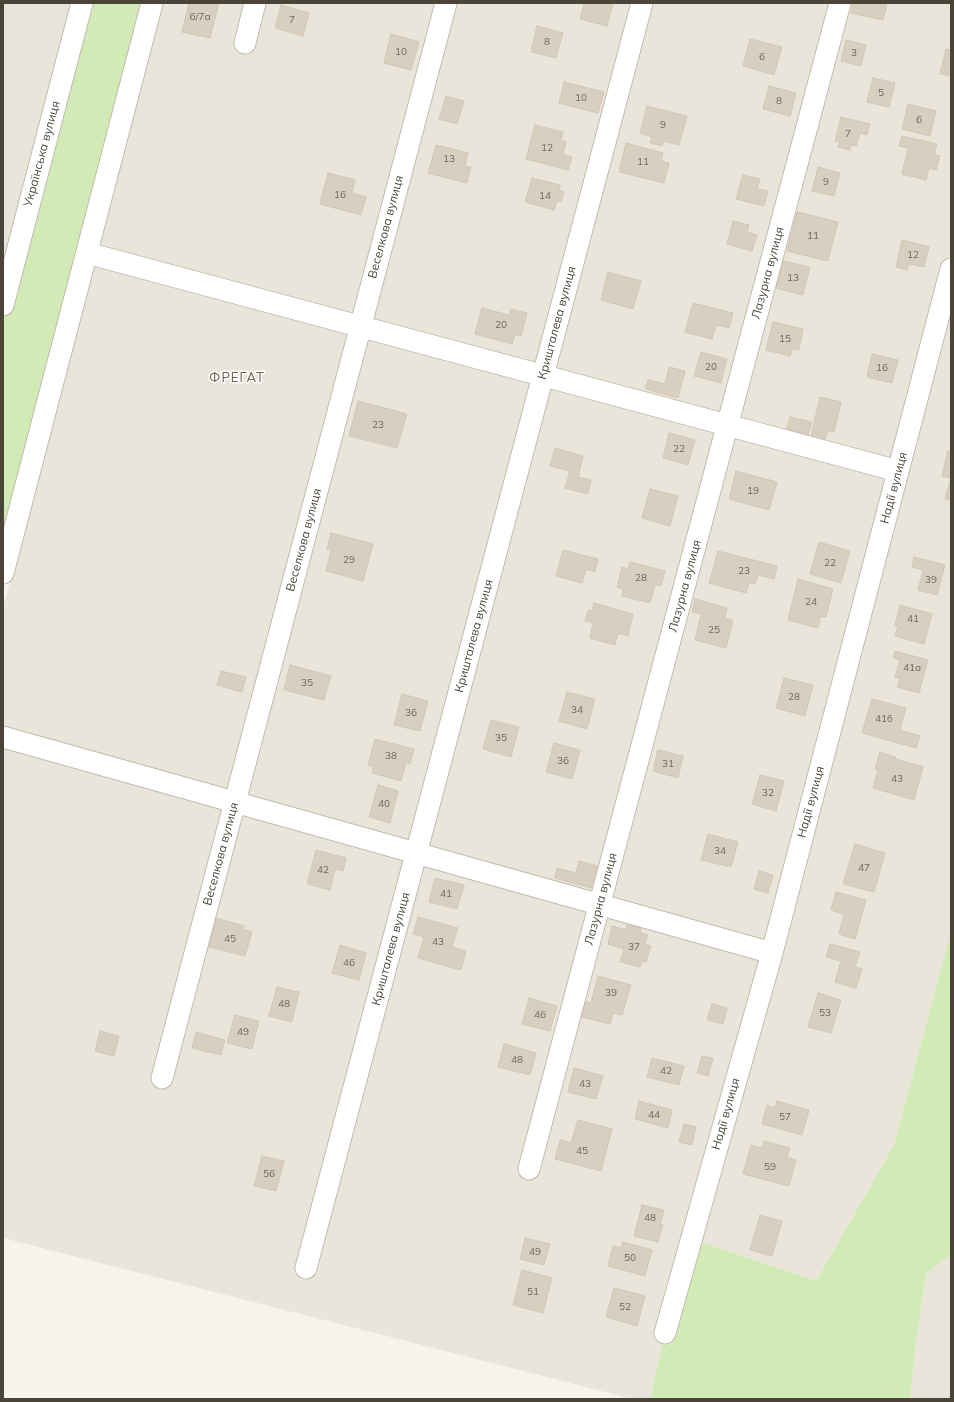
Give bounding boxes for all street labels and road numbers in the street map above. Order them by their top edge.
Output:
street label: Українська вулиця [21,99,63,209]
street label: Веселкова вулиця [365,174,407,280]
street label: Лазурна вулиця [749,225,787,321]
street label: Кришталева вулиця [535,265,579,381]
street label: Надії вулиця [877,450,911,526]
street label: Веселкова вулиця [283,487,325,593]
street label: Лазурна вулиця [666,538,704,634]
street label: Кришталева вулиця [452,578,496,694]
street label: Надії вулиця [794,764,828,840]
street label: Веселкова вулиця [200,801,242,907]
street label: Лазурна вулиця [582,851,620,947]
street label: Кришталева вулиця [369,891,413,1007]
street label: Надії вулиця [709,1077,743,1151]

